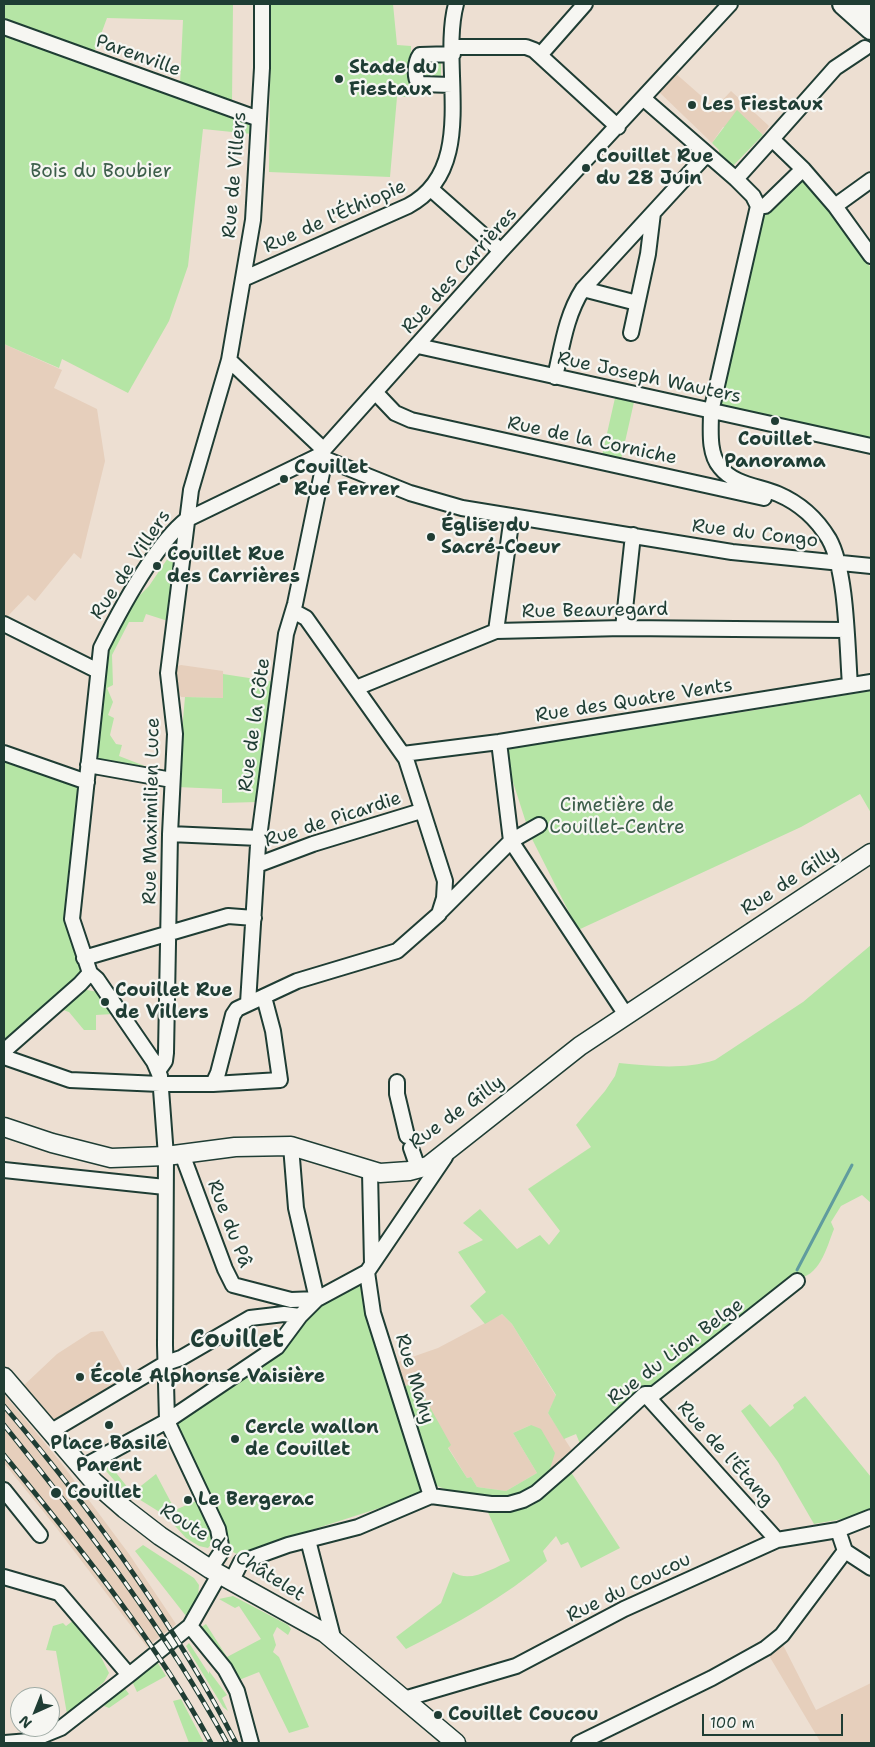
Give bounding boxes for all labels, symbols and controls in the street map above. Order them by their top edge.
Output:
street label: Parenville [92,30,184,82]
place label: Stade du Fiestaux [349,57,437,101]
marker: Stade du Fiestaux [333,73,345,85]
place label: Les Fiestaux [702,94,823,116]
marker: Les Fiestaux [686,99,698,111]
street label: Rue de Villers [218,111,252,239]
place label: Couillet Rue du 28 Juin [596,146,714,190]
park label: Bois du Boubier [30,161,172,183]
marker: Couillet Rue du 28 Juin [580,162,592,174]
street label: Rue de l'Éthiopie [260,175,410,259]
street label: Rue des Carrières [397,203,523,339]
street label: Rue Joseph Wauters [555,347,743,409]
street label: Rue de la Corniche [505,412,679,470]
marker: Couillet Panorama [769,415,781,427]
place label: Couillet Panorama [724,429,826,473]
place label: Couillet Rue Ferrer [294,457,400,501]
marker: Couillet Rue Ferrer [278,473,290,485]
street label: Rue de Villers [86,506,176,624]
place label: Église du Sacré-Coeur [441,515,561,559]
street label: Rue du Congo [691,515,819,553]
marker: Église du Sacré-Coeur [425,531,437,543]
place label: Couillet Rue des Carrières [167,544,300,588]
marker: Couillet Rue des Carrières [151,560,163,572]
street label: Rue Beauregard [522,598,668,624]
street label: Rue de la Côte [234,657,276,793]
street label: Rue des Quatre Vents [534,674,734,728]
street label: Rue Maximilien Luce [139,717,165,905]
street label: Rue de Picardie [262,787,404,853]
park label: Cimetière de Couillet-Centre [549,795,685,839]
street label: Rue de Gilly [737,841,843,921]
place label: Couillet Rue de Villers [115,980,233,1024]
marker: Couillet Rue de Villers [99,996,111,1008]
street label: Rue de Gilly [405,1071,509,1155]
street label: Rue du Pâ [202,1177,256,1271]
street label: Rue du Lion Belge [604,1294,748,1410]
district label: Couillet [190,1327,284,1355]
street label: Rue Mahy [389,1331,439,1427]
place label: École Alphonse Vaisière [90,1366,325,1388]
marker: École Alphonse Vaisière [74,1371,86,1383]
street label: Rue de l'Étang [672,1397,778,1511]
place label: Cercle wallon de Couillet [245,1417,379,1461]
marker: Place Basile Parent [103,1419,115,1431]
place label: Place Basile Parent [50,1433,168,1477]
marker: Cercle wallon de Couillet [229,1433,241,1445]
place label: Couillet [67,1482,141,1504]
marker: Couillet [49,1486,63,1500]
place label: Le Bergerac [198,1489,314,1511]
marker: Le Bergerac [182,1494,194,1506]
street label: Route de Châtelet [155,1499,309,1607]
street label: Rue du Coucou [563,1548,695,1628]
north arrow [10,1687,60,1737]
place label: Couillet Coucou [448,1704,599,1726]
scale bar [705,1704,846,1736]
marker: Couillet Coucou [432,1709,444,1721]
text: N [15,1712,36,1732]
text: 100 m [710,1713,755,1733]

